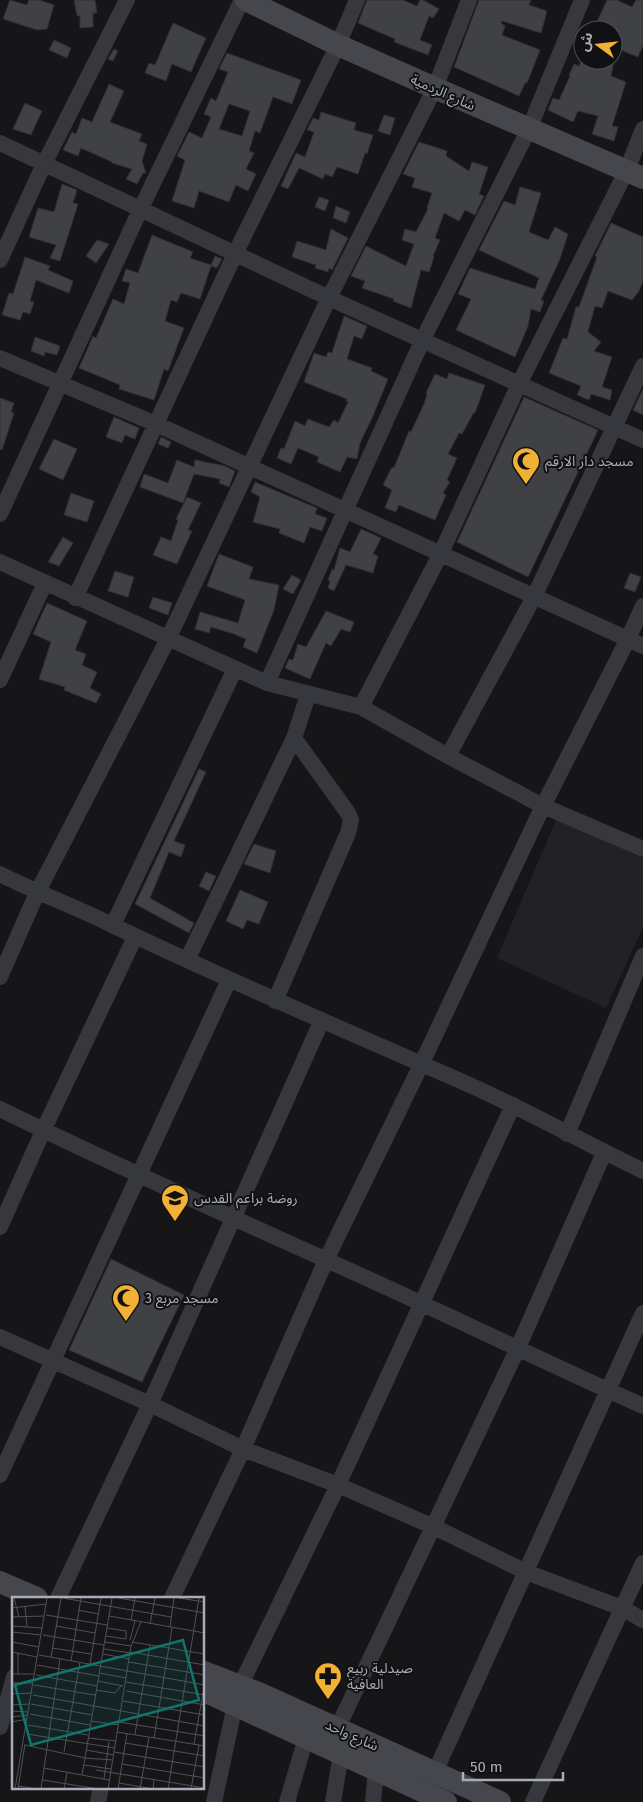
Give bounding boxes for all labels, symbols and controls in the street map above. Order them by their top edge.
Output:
north arrow [573,20,623,70]
text: ش [575,30,597,53]
street label: شارع الردمية [407,71,478,116]
mosque icon: مسجد دار الارقم [511,446,541,485]
place label: مسجد دار الارقم [545,453,634,472]
school or university icon: روضة براعم القدس [160,1183,190,1222]
place label: روضة براعم القدس [194,1190,298,1209]
mosque icon: مسجد مربع 3 [111,1283,141,1322]
place label: مسجد مربع 3 [145,1290,219,1309]
inset map [12,1597,205,1790]
place label: صيدلية ربيع العافية [347,1660,413,1693]
pharmacy icon: صيدلية ربيع العافية [313,1661,343,1700]
street label: شارع واحد [322,1716,381,1757]
scale bar [463,1750,563,1782]
text: 50 m [470,1758,503,1776]

